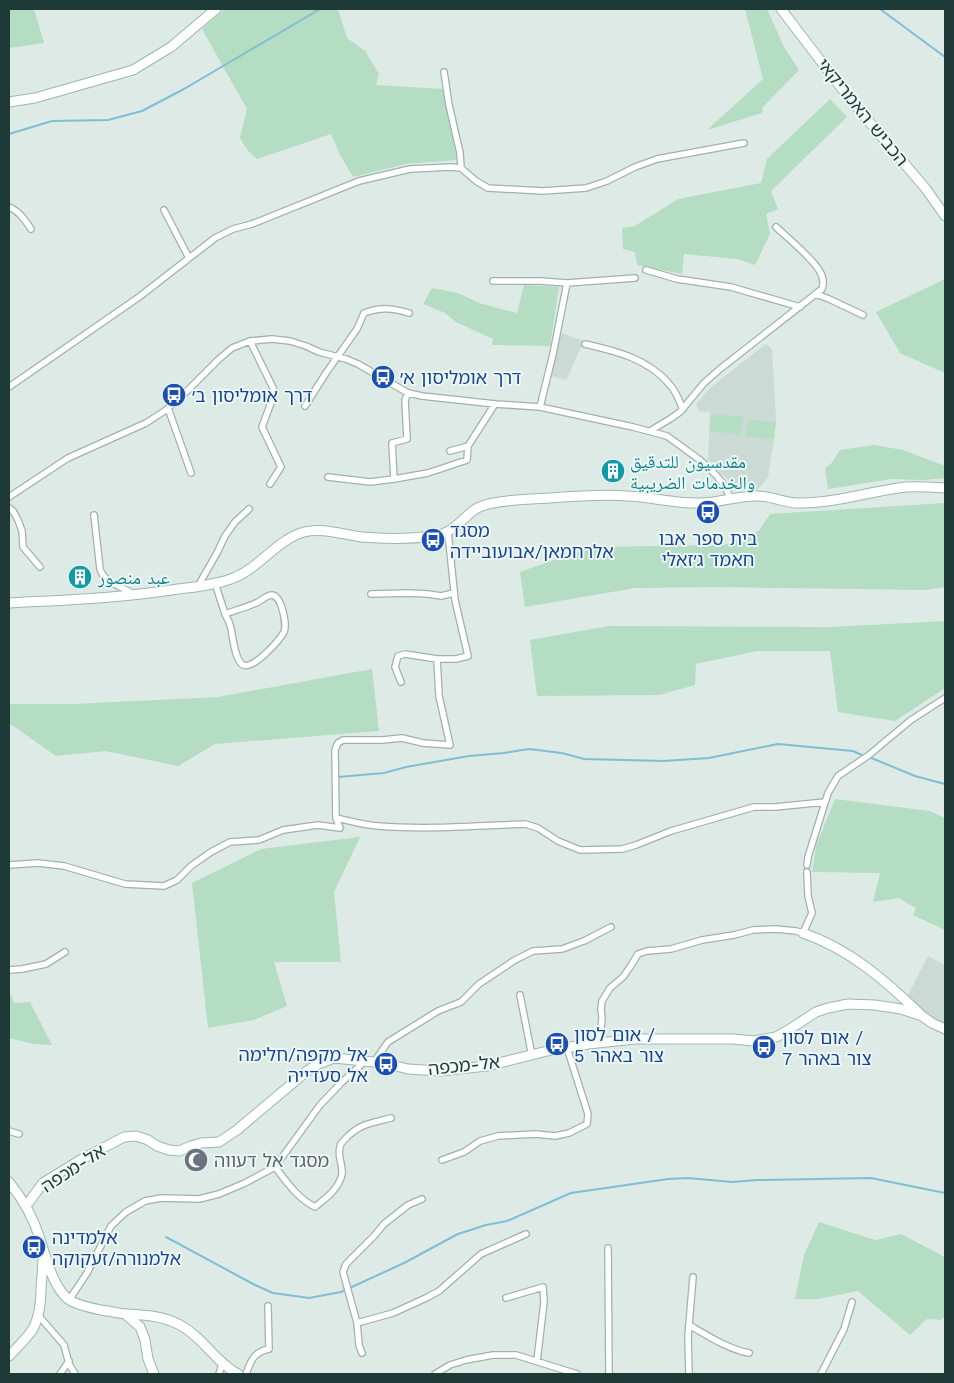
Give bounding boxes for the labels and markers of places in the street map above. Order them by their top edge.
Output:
bus stop icon: דרך אומליסון א׳ [370,364,396,390]
place label: דרך אומליסון א׳ [400,367,521,388]
bus stop icon: דרך אומליסון ב׳ [161,382,187,408]
place label: דרך אומליסון ב׳ [192,385,312,406]
place label: مقدسيون للتدقيق والخدمات الضريبية [630,451,755,493]
building icon: مقدسيون للتدقيق والخدمات الضريبية [600,458,626,484]
bus stop icon: בית ספר אבו חאמד ג׳זאלי [695,499,721,525]
place label: מסגד אלרחמאן/אבועוביידה [450,520,614,562]
bus stop icon: מסגד אלרחמאן/אבועוביידה [420,527,446,553]
place label: בית ספר אבו חאמד ג׳זאלי [659,528,757,570]
building icon: عبد منصور [67,564,93,590]
place label: عبد منصور [97,567,170,588]
place label: אום לסון / צור באהר 5 [574,1024,664,1066]
place label: אום לסון / צור באהר 7 [782,1027,871,1069]
bus stop icon: אום לסון / צור באהר 5 [544,1031,570,1057]
bus stop icon: אום לסון / צור באהר 7 [751,1034,777,1060]
place label: אל מקפה/חלימה אל סעדייה [238,1044,368,1086]
bus stop icon: אל מקפה/חלימה אל סעדייה [373,1051,399,1077]
mosque icon: מסגד אל דעווה [183,1147,209,1173]
place label: מסגד אל דעווה [214,1150,329,1171]
place label: אלמדינה אלמנורה/זעקוקה [52,1227,181,1269]
bus stop icon: אלמדינה אלמנורה/זעקוקה [21,1234,47,1260]

